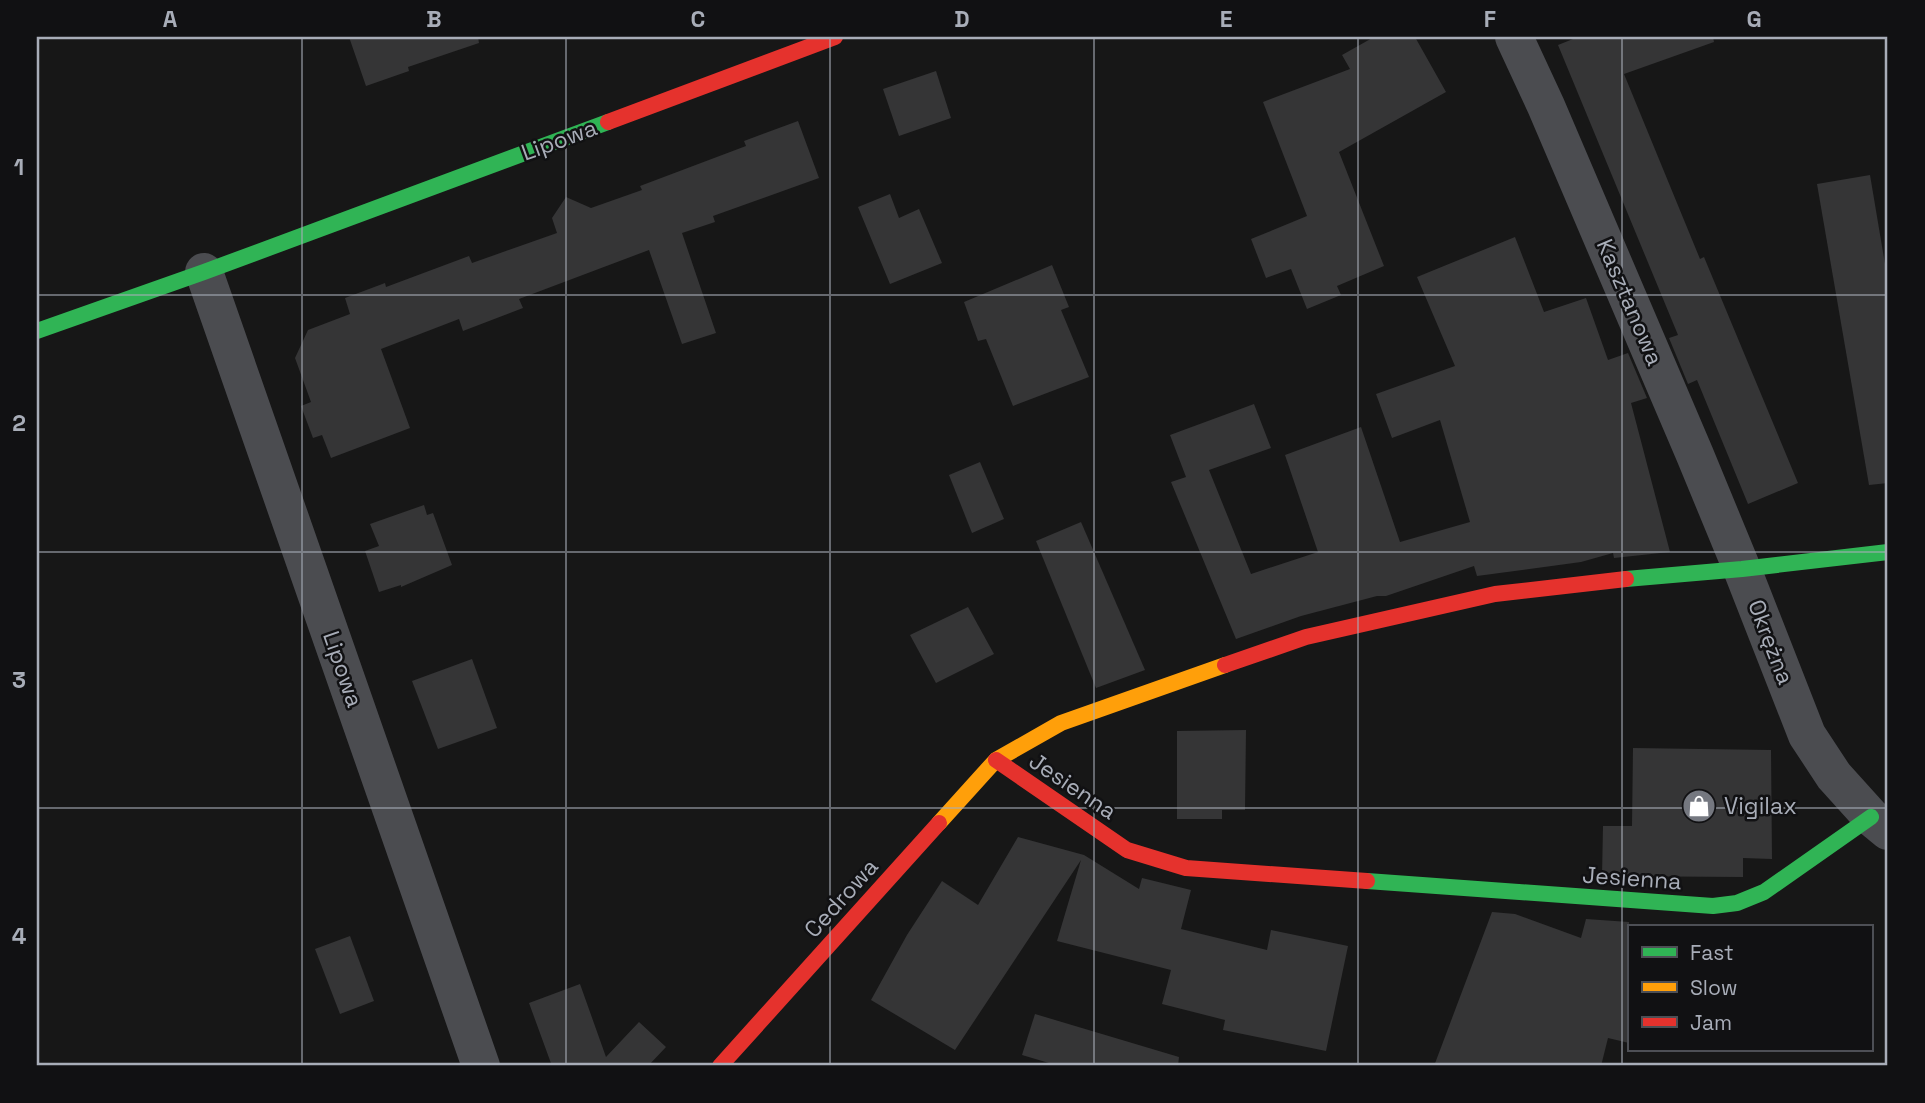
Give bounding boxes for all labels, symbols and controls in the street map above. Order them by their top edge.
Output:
text: A [163,4,178,34]
text: B [426,4,442,34]
text: C [691,4,705,34]
text: D [954,4,970,34]
text: E [1220,4,1232,34]
text: F [1484,4,1496,34]
text: G [1746,4,1762,34]
street label: Lipowa [517,112,601,168]
text: 1 [14,152,24,182]
street label: Kasztanowa [1590,234,1670,370]
text: 2 [12,408,26,438]
street label: Okrężna [1741,595,1801,689]
street label: Lipowa [316,627,370,711]
text: 3 [12,665,26,695]
street label: Jesienna [1023,746,1123,826]
shop icon: Vigilax [1680,787,1718,825]
place label: Vigilax [1724,791,1797,821]
street label: Cedrowa [797,852,885,944]
street label: Jesienna [1581,860,1683,896]
text: 4 [12,921,27,951]
legend [1628,925,1872,1050]
text: Fast [1690,939,1734,966]
text: Slow [1690,974,1738,1001]
text: Jam [1690,1009,1732,1036]

